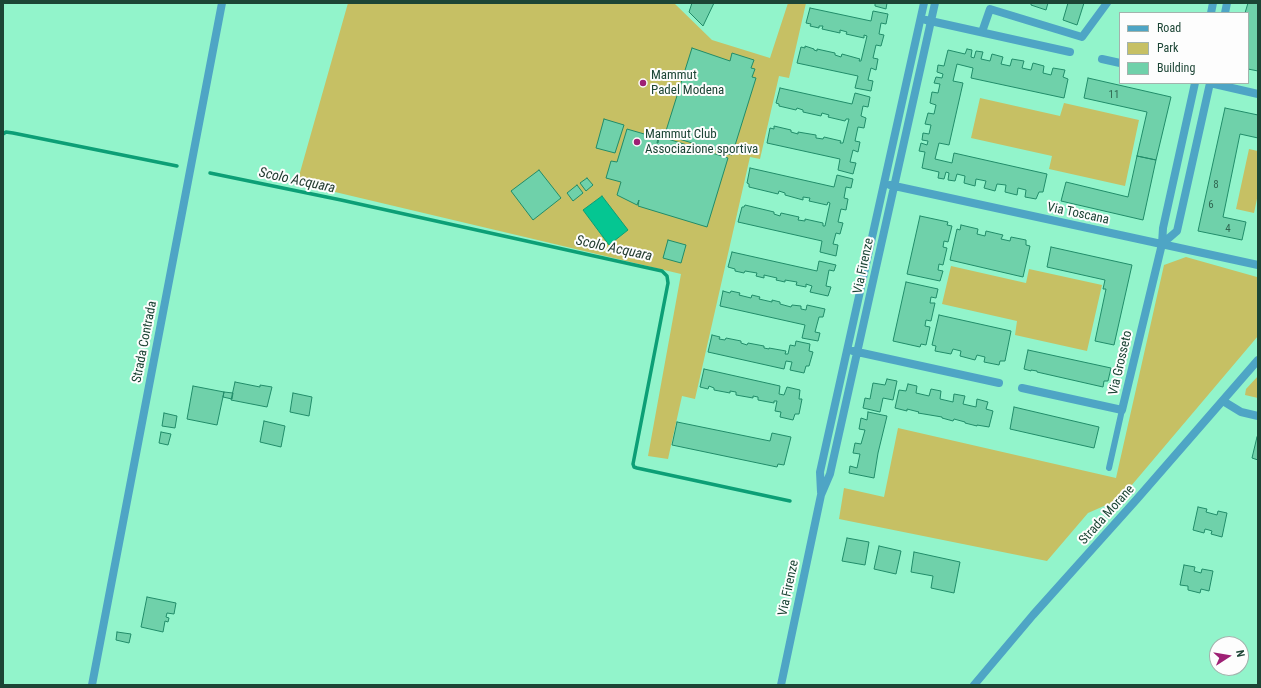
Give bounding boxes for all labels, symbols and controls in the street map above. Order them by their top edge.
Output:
legend [1119,12,1249,84]
text: Road [1157,21,1181,35]
text: Park [1157,41,1178,55]
text: Building [1157,61,1195,75]
place label: Mammut Padel Modena [651,68,724,99]
marker: Mammut Padel Modena [638,78,648,88]
house number: 11 [1109,88,1119,102]
place label: Mammut Club Associazione sportiva [645,127,758,158]
marker: Mammut Club Associazione sportiva [632,137,642,147]
water label: Scolo Acquara [257,165,337,197]
house number: 8 [1213,178,1219,192]
house number: 6 [1208,198,1214,212]
street label: Via Toscana [1046,200,1110,228]
house number: 4 [1225,222,1231,236]
water label: Scolo Acquara [574,233,654,265]
street label: Via Firenze [850,237,878,295]
street label: Strada Contrada [129,300,161,384]
street label: Via Grosseto [1106,329,1136,397]
street label: Strada Morane [1076,482,1138,548]
street label: Via Firenze [775,559,803,617]
north arrow [1209,636,1249,676]
text: N [1233,649,1247,658]

